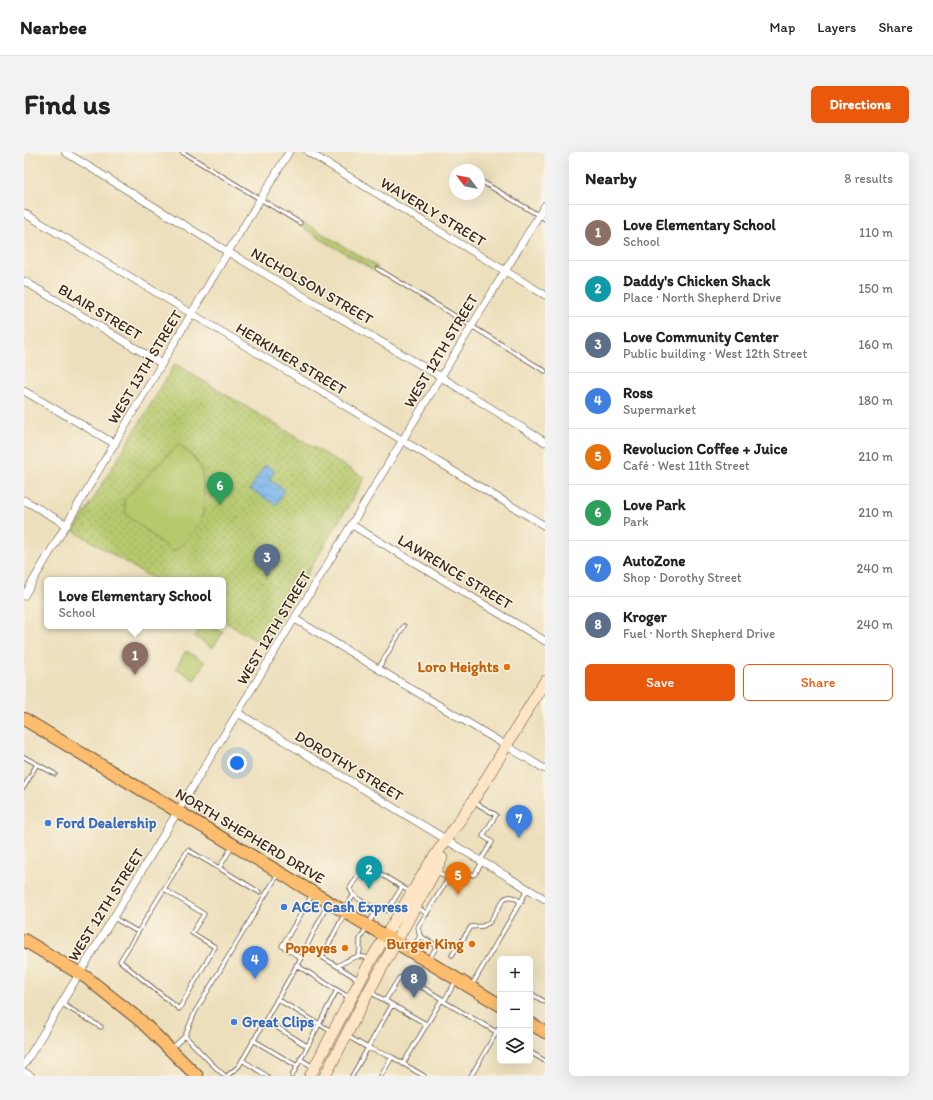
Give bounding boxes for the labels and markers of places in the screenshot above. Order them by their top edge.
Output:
pin: 6 [207,472,233,505]
pin: 3 [254,544,280,577]
pin: 1 [122,642,148,675]
place label: Loro Heights [417,658,499,677]
marker: Loro Heights [502,662,512,672]
pin: 7 [506,805,532,838]
place label: Ford Dealership [56,814,157,833]
marker: Ford Dealership [43,818,53,828]
pin: 2 [356,856,382,889]
pin: 5 [445,862,471,895]
place label: ACE Cash Express [291,898,408,917]
marker: ACE Cash Express [279,902,289,912]
place label: Burger King [386,935,464,954]
place label: Popeyes [285,939,337,958]
marker: Burger King [467,939,477,949]
marker: Popeyes [340,943,350,953]
pin: 4 [242,946,268,979]
pin: 8 [401,965,427,998]
place label: Great Clips [242,1013,314,1032]
marker: Great Clips [229,1017,239,1027]

